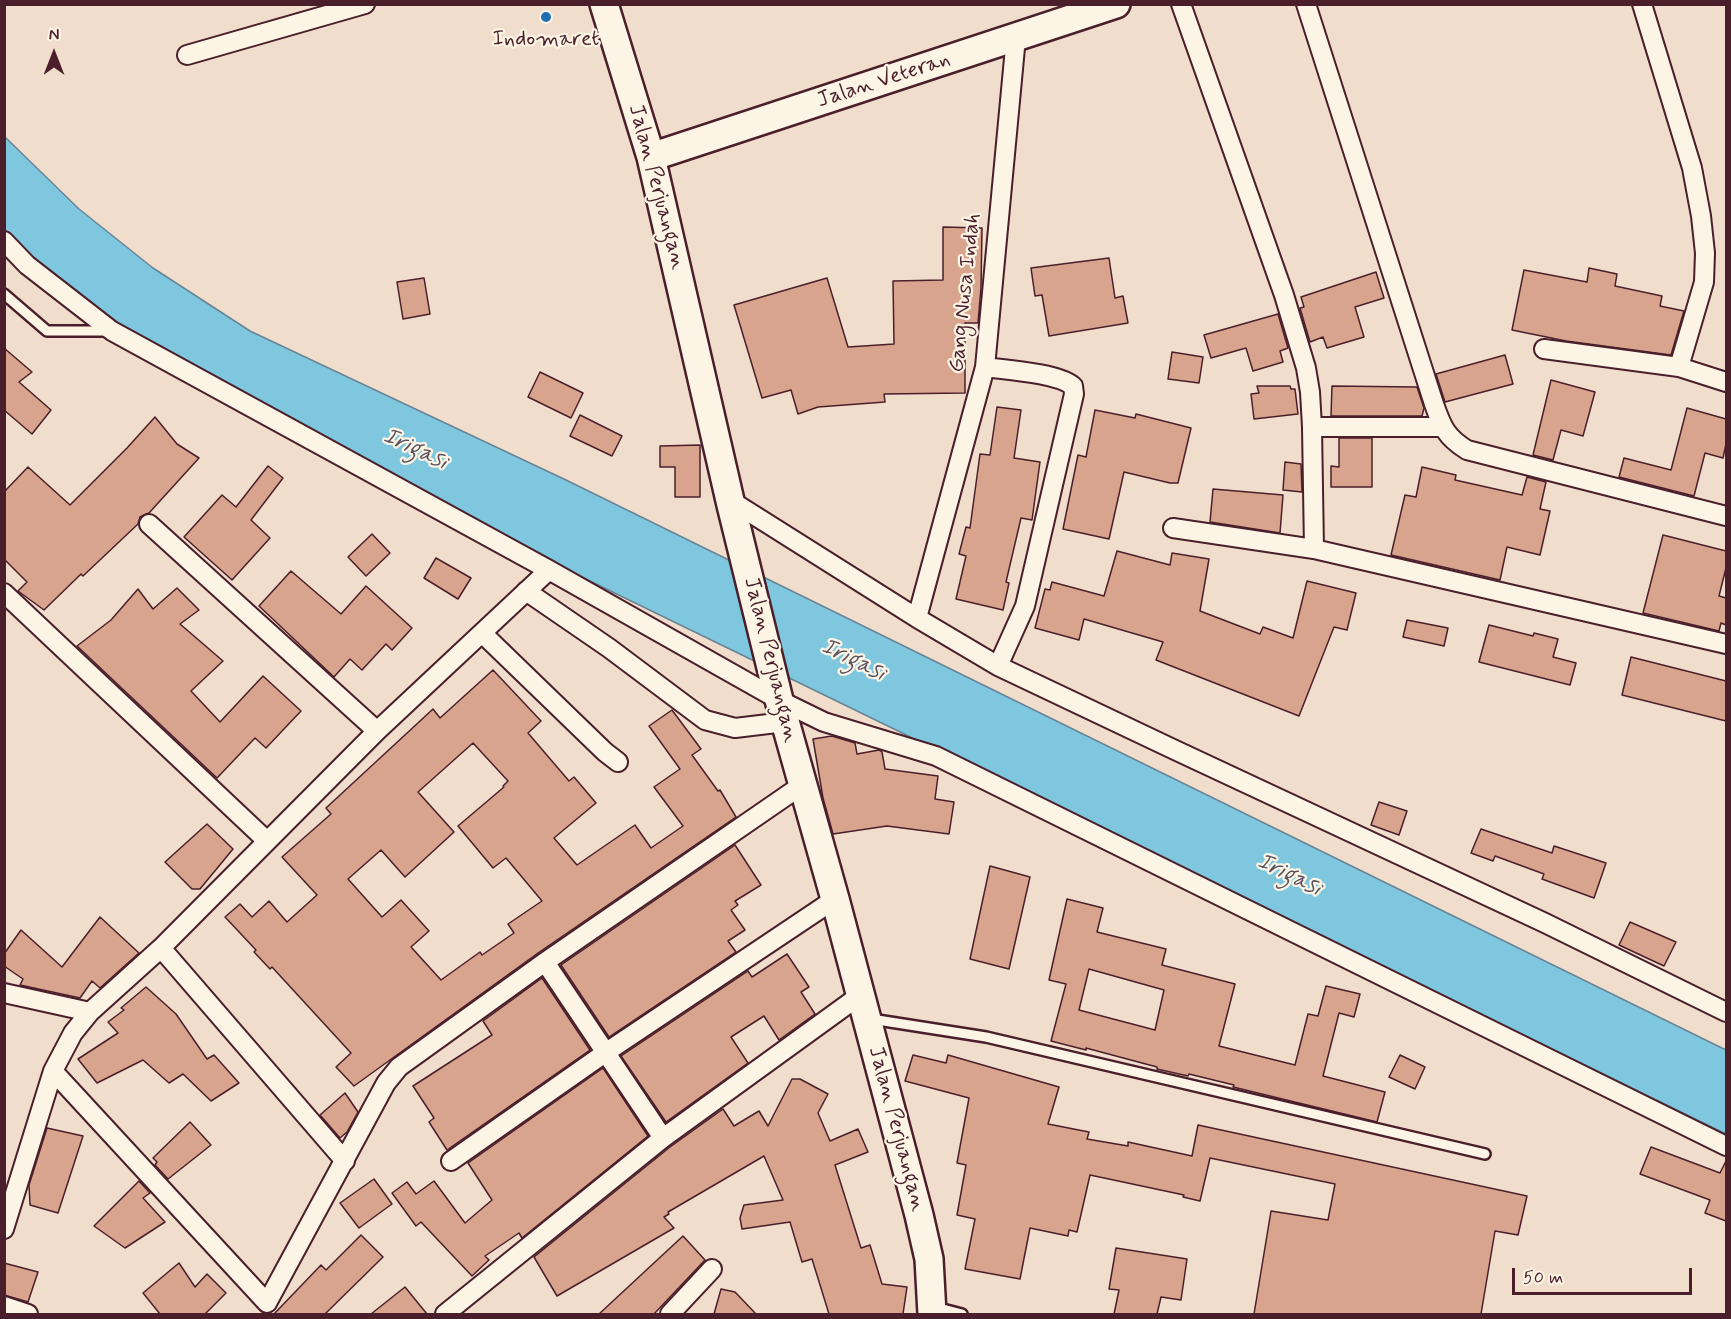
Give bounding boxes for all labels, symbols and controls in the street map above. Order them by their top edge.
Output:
marker: Indomaret [539,10,553,24]
north arrow [24,24,84,84]
text: N [49,25,59,46]
place label: Indomaret [493,27,599,53]
street label: Jalan Veteran [814,47,954,115]
street label: Jalan Perjuangan [621,102,691,272]
street label: Gang Nusa Indah [945,212,987,374]
water label: Irigasi [378,423,452,477]
street label: Jalan Perjuangan [737,575,803,745]
water label: Irigasi [816,633,890,689]
water label: Irigasi [1252,848,1326,904]
street label: Jalan Perjuangan [861,1044,931,1214]
scale bar [1515,1256,1695,1294]
text: 50 m [1523,1266,1563,1290]

